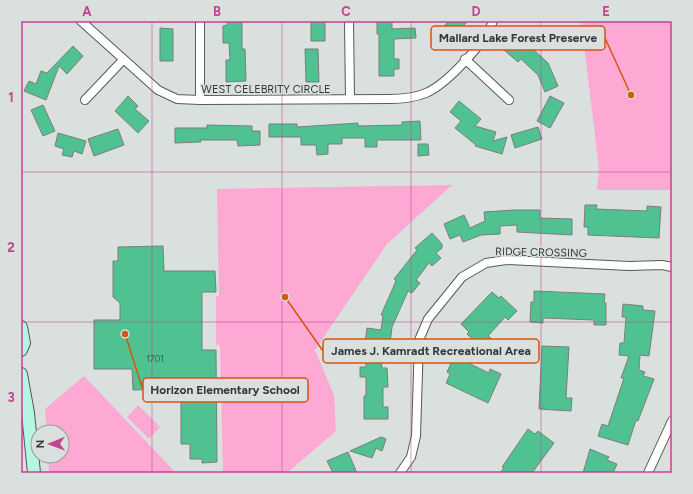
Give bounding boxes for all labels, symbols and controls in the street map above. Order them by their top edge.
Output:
text: A [82,4,92,19]
text: B [213,4,221,19]
text: C [341,4,351,19]
text: D [471,4,481,19]
text: E [602,4,610,19]
callout: Mallard Lake Forest Preserve [431,26,605,50]
text: Mallard Lake Forest Preserve [439,31,598,45]
street label: WEST CELEBRITY CIRCLE [201,83,331,96]
text: 1 [8,90,14,105]
text: 2 [7,240,15,255]
street label: RIDGE CROSSING [495,245,587,260]
callout: James J. Kamradt Recreational Area [323,339,539,363]
text: James J. Kamradt Recreational Area [331,344,531,358]
house number: 1701 [146,353,164,364]
callout: Horizon Elementary School [143,378,308,402]
text: Horizon Elementary School [150,383,300,397]
text: 3 [7,390,15,405]
north arrow [30,424,70,464]
text: N [34,440,47,449]

